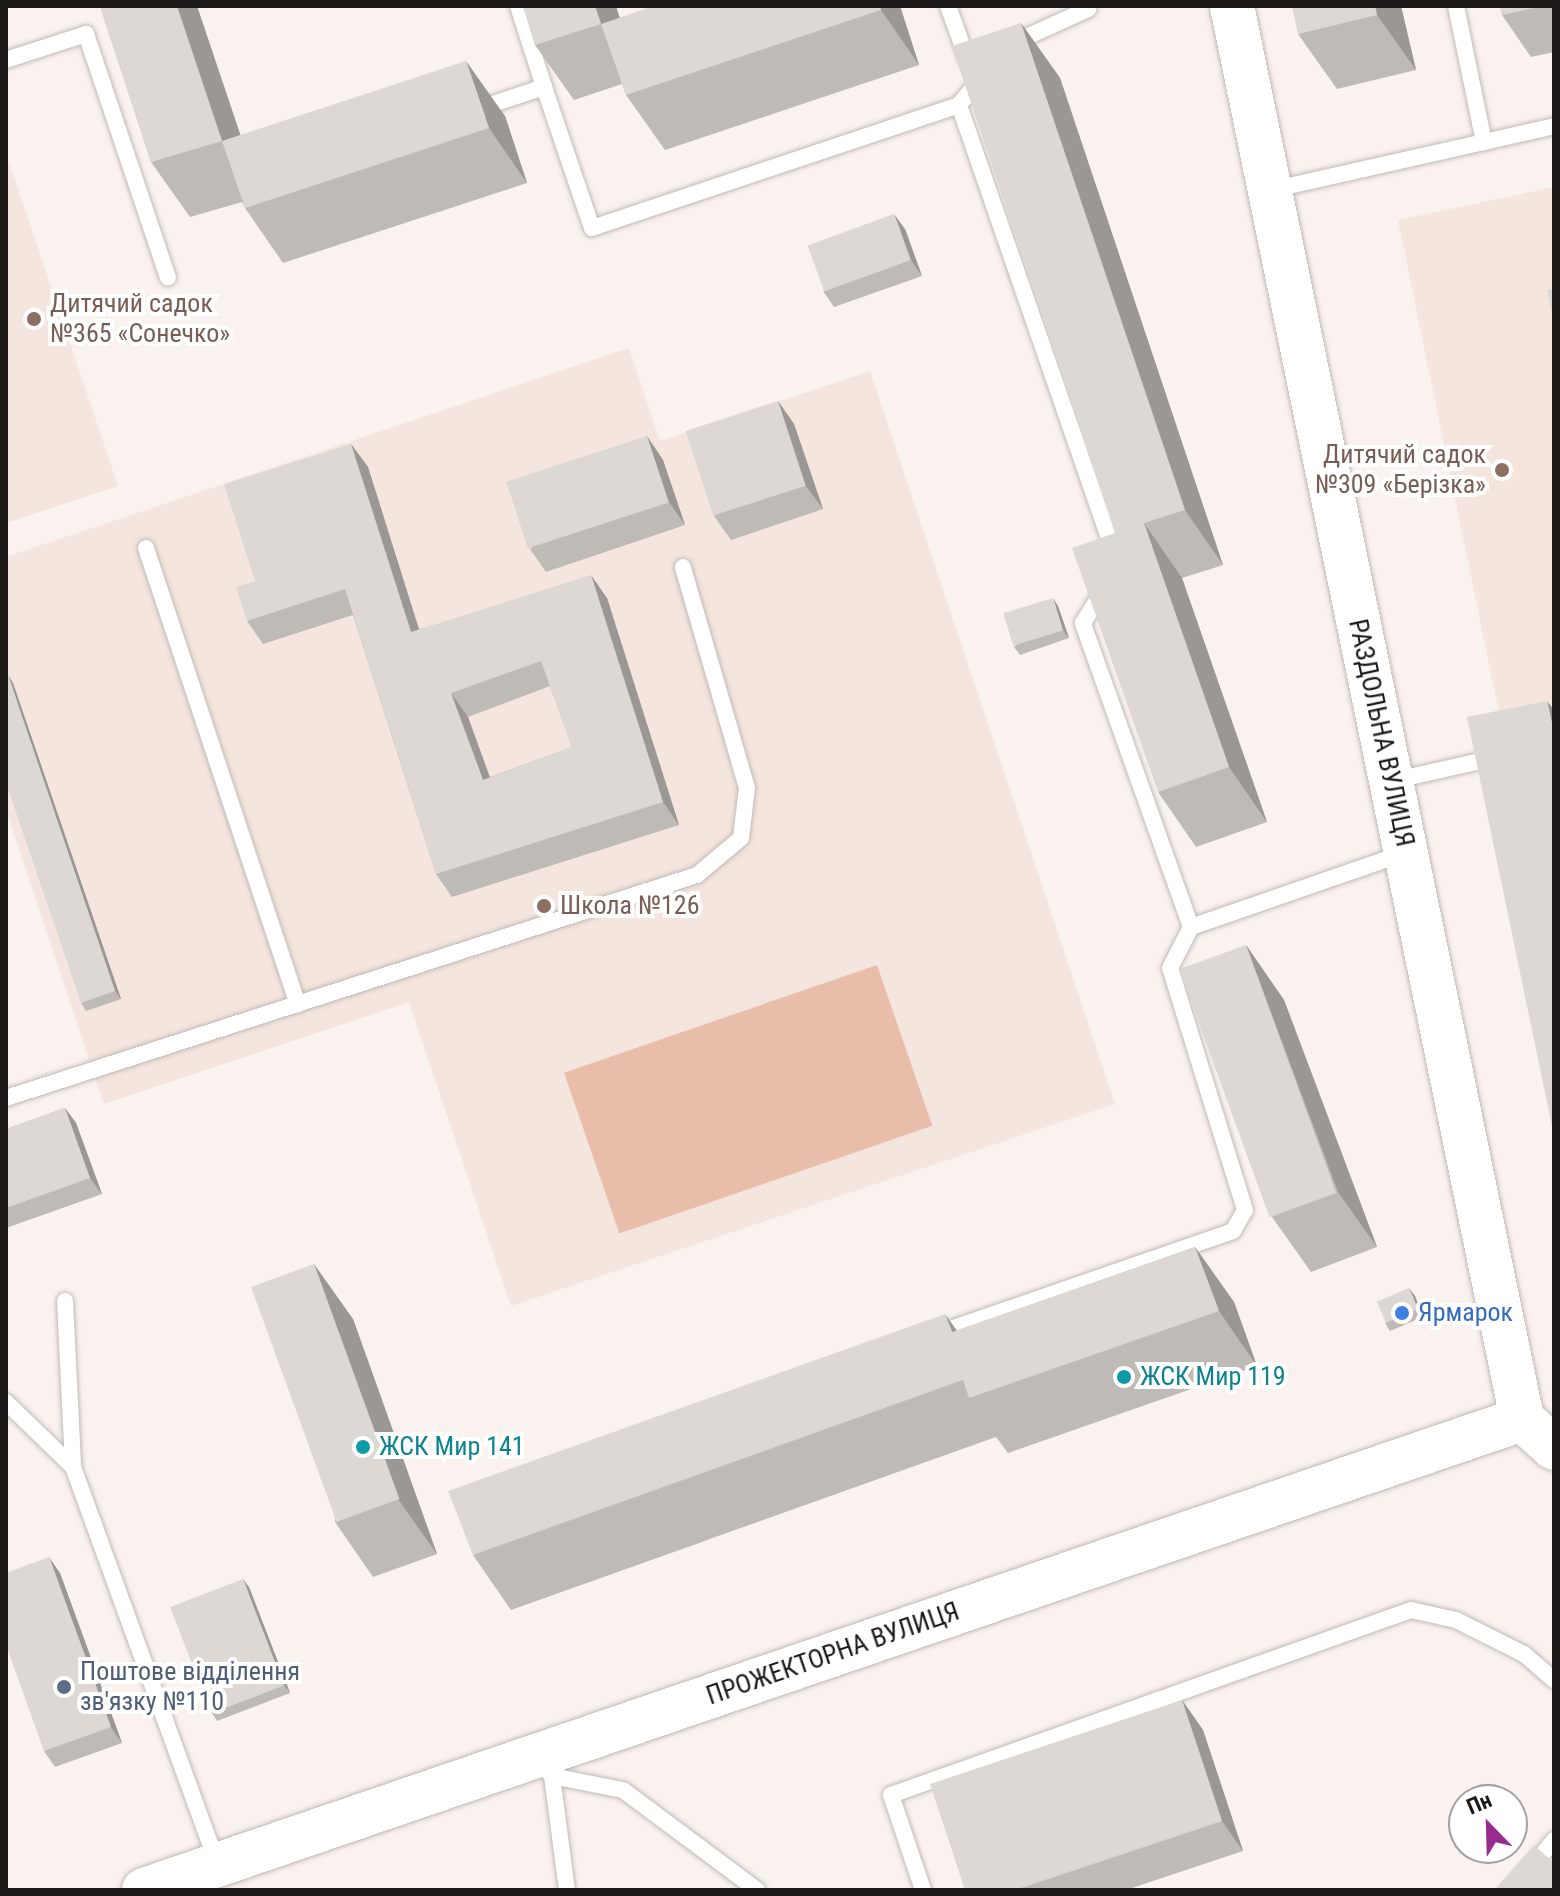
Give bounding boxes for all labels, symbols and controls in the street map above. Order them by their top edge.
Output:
place label: Дитячий садок №365 «Сонечко» [50,288,230,350]
marker: Дитячий садок №365 «Сонечко» [25,310,43,328]
place label: Дитячий садок №309 «Берізка» [1315,439,1486,500]
marker: Дитячий садок №309 «Берізка» [1493,461,1511,479]
street label: РАЗДОЛЬНА ВУЛИЦЯ [1342,616,1420,850]
place label: Школа №126 [560,890,699,922]
marker: Школа №126 [535,897,553,915]
place label: Ярмарок [1418,1297,1513,1329]
marker: Ярмарок [1393,1304,1411,1322]
place label: ЖСК Мир 119 [1140,1361,1286,1393]
marker: ЖСК Мир 119 [1115,1368,1133,1386]
place label: ЖСК Мир 141 [379,1431,525,1463]
marker: ЖСК Мир 141 [354,1438,372,1456]
street label: ПРОЖЕКТОРНА ВУЛИЦЯ [702,1596,964,1712]
place label: Поштове відділення зв'язку №110 [80,1656,300,1718]
marker: Поштове відділення зв'язку №110 [55,1678,73,1696]
north arrow [1448,1784,1528,1864]
text: Пн [1463,1787,1495,1820]

